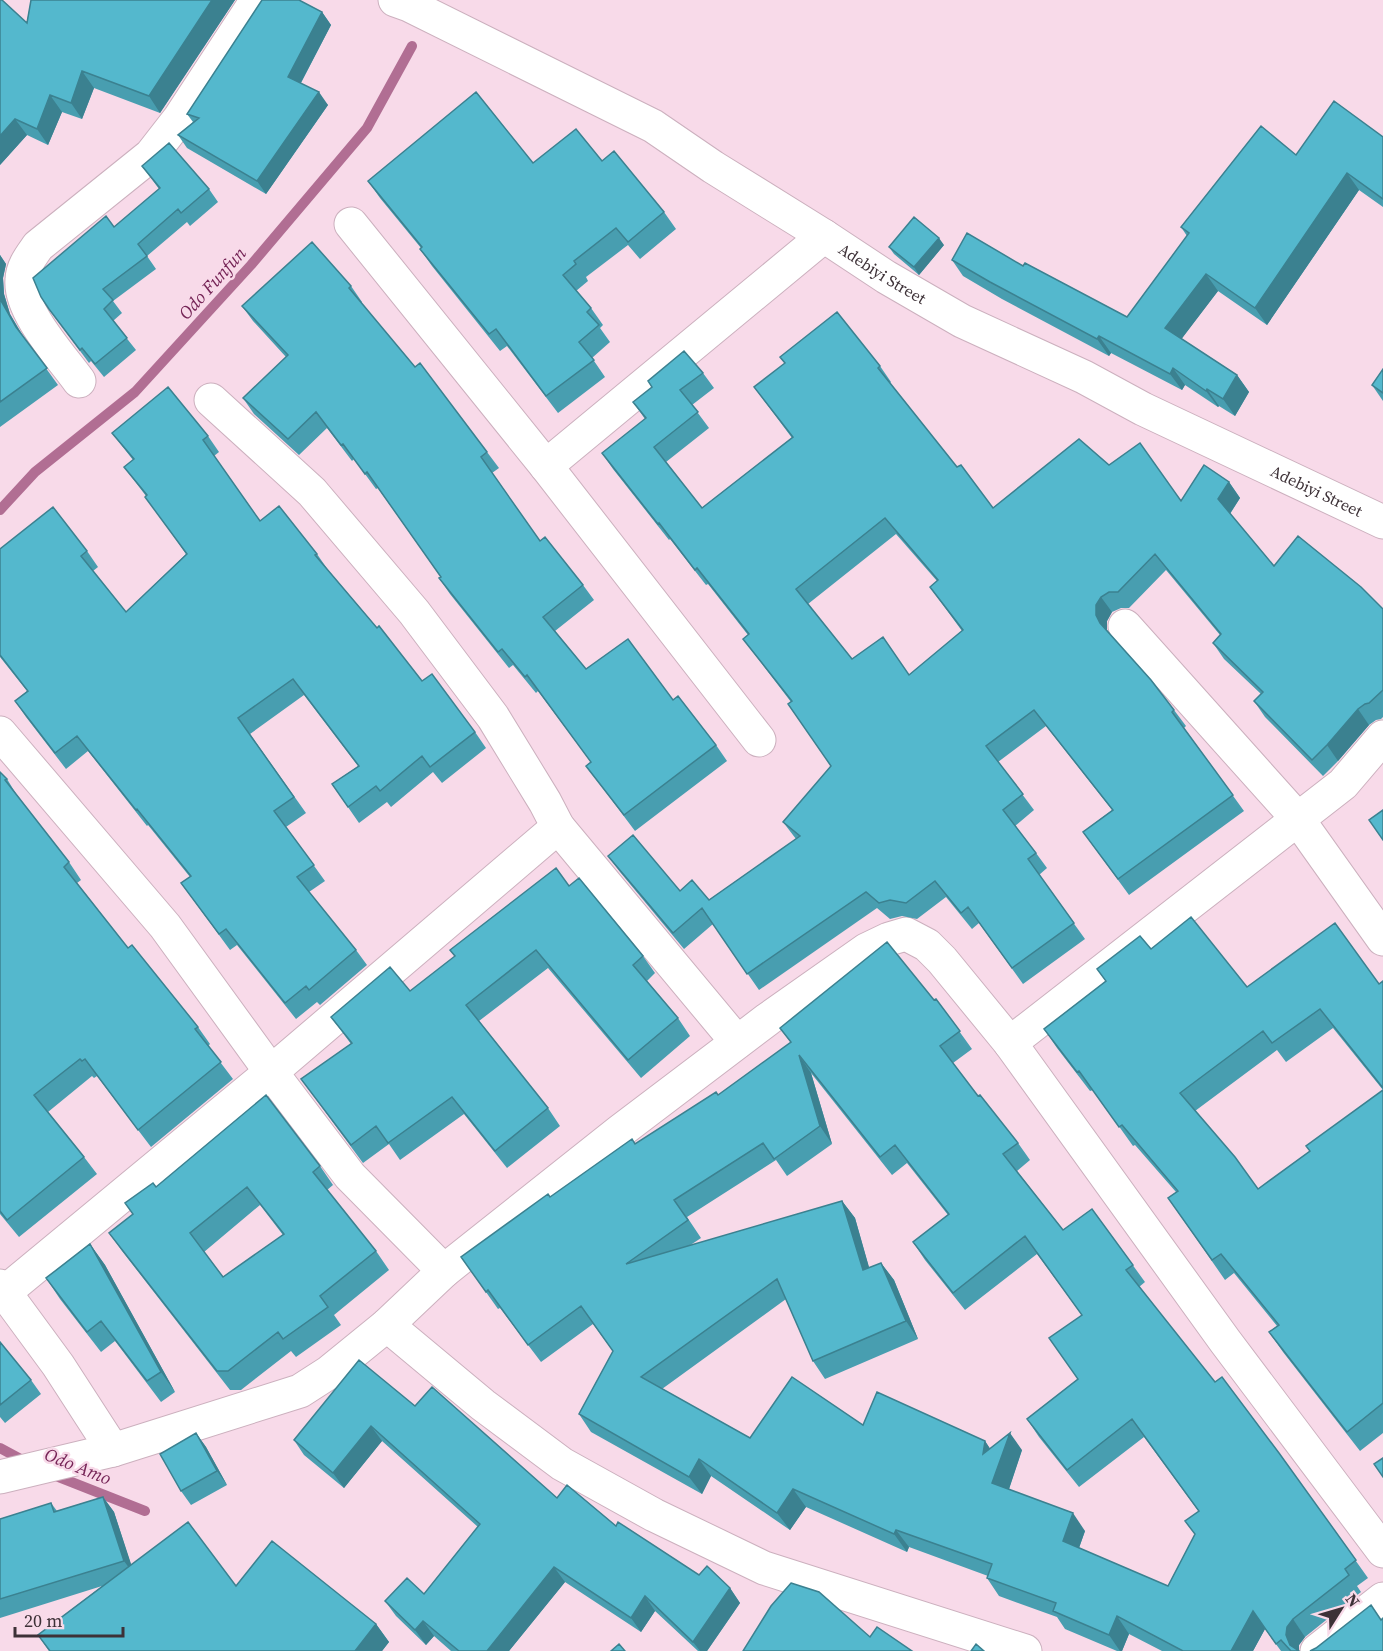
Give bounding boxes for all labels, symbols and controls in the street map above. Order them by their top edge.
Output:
street label: Adebiyi Street [834,238,931,309]
water label: Odo Funfun [173,241,251,325]
street label: Adebiyi Street [1267,460,1367,522]
water label: Odo Amo [41,1441,115,1491]
north arrow [1311,1579,1371,1639]
text: N [1341,1589,1365,1612]
scale bar [15,1600,123,1638]
text: 20 m [24,1608,62,1633]

